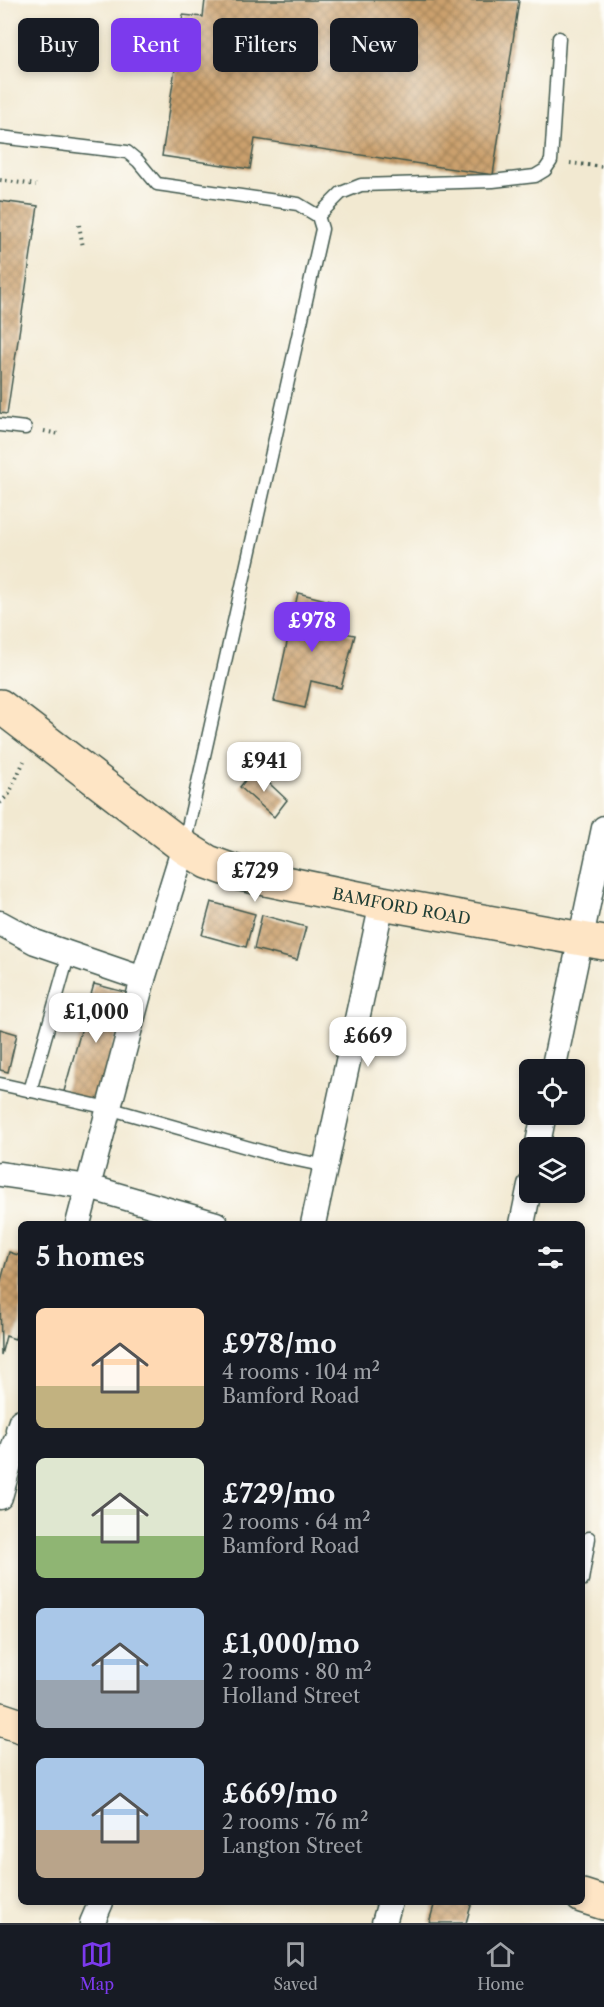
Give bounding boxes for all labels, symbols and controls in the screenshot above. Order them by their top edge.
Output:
chip: Buy [18,18,99,72]
chip: Rent [111,18,201,72]
chip: Filters [213,18,318,72]
chip: New [330,18,418,72]
pin: £978 [276,602,348,653]
text: £978 [288,609,336,633]
pin: £941 [228,742,300,793]
text: £941 [241,749,287,773]
pin: £729 [219,852,291,903]
text: £729 [231,859,279,883]
street label: BAMFORD ROAD [331,883,472,929]
pin: £1,000 [47,993,145,1044]
text: £1,000 [63,1000,129,1024]
pin: £669 [332,1017,404,1068]
text: £669 [343,1024,393,1048]
map controls [519,1059,585,1203]
button: locate [519,1059,585,1125]
button: layers [519,1137,585,1203]
text: 5 homes [36,1241,145,1273]
icon: filters [534,1241,567,1274]
text: £978/mo [222,1328,337,1360]
icon: home [84,1332,156,1404]
text: 4 rooms · 104 m² [222,1360,380,1384]
text: Bamford Road [222,1384,359,1408]
text: £729/mo [222,1478,335,1510]
icon: home [84,1482,156,1554]
text: 2 rooms · 64 m² [222,1510,371,1534]
text: Bamford Road [222,1534,359,1558]
text: £1,000/mo [222,1628,359,1660]
icon: home [84,1632,156,1704]
text: 2 rooms · 80 m² [222,1660,372,1684]
text: Holland Street [222,1684,360,1708]
text: £669/mo [222,1778,338,1810]
icon: home [84,1782,156,1854]
text: 2 rooms · 76 m² [222,1810,368,1834]
text: Langton Street [222,1834,363,1858]
tab: Map [80,1938,114,1994]
tab: Saved [273,1938,318,1994]
tab: Home [477,1938,524,1994]

